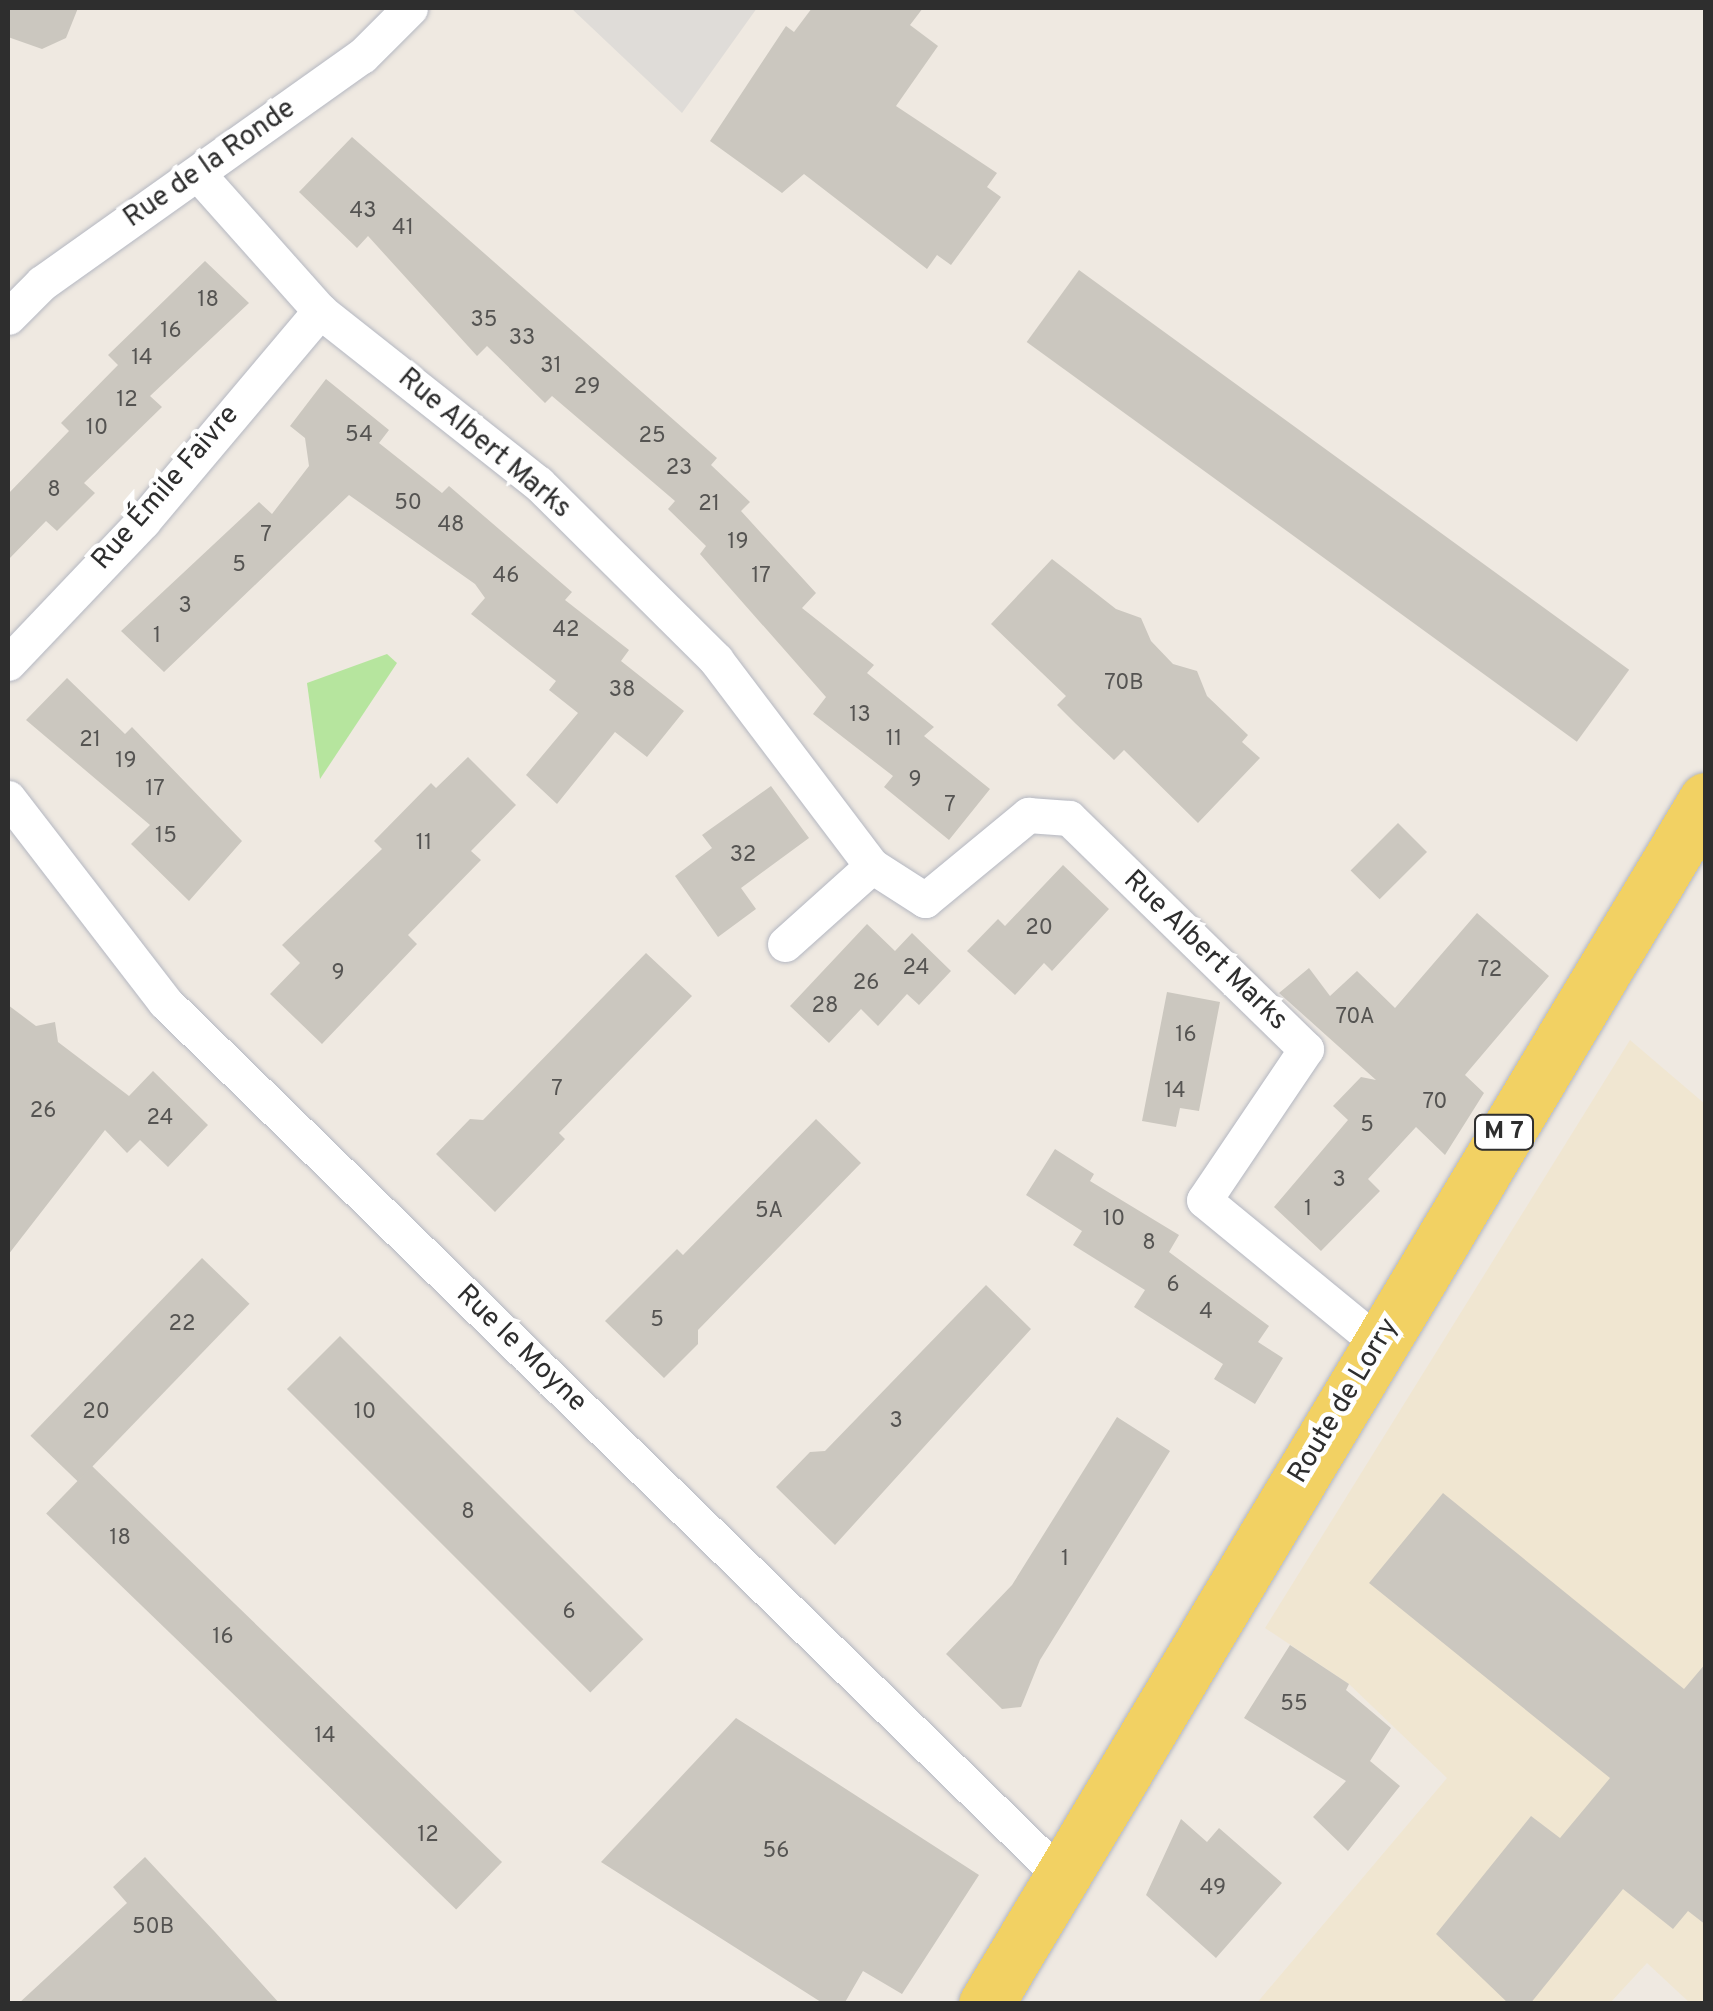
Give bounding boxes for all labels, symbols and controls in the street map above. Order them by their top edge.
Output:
street label: Rue de la Ronde [118,92,302,236]
house number: 43 [350,199,376,225]
house number: 41 [392,216,414,242]
house number: 18 [197,288,219,314]
house number: 35 [471,308,497,334]
house number: 16 [160,319,182,345]
house number: 33 [509,326,535,352]
house number: 14 [131,346,153,372]
house number: 31 [540,354,562,380]
street label: Rue Albert Marks [390,361,578,527]
house number: 29 [574,375,600,401]
house number: 12 [116,388,138,414]
street label: Rue Émile Faivre [85,399,247,577]
house number: 10 [86,416,108,442]
house number: 54 [345,423,373,449]
house number: 25 [638,424,666,450]
house number: 23 [666,456,692,482]
house number: 8 [47,478,61,504]
house number: 50 [394,491,422,517]
house number: 21 [698,492,720,518]
house number: 48 [437,513,465,539]
house number: 7 [260,523,272,549]
house number: 19 [727,530,749,556]
house number: 5 [232,553,246,579]
house number: 46 [493,564,519,590]
house number: 17 [751,564,771,590]
house number: 3 [178,594,192,620]
house number: 42 [552,618,580,644]
house number: 1 [153,624,161,650]
house number: 70B [1104,671,1144,697]
house number: 38 [609,678,635,704]
house number: 13 [849,703,871,729]
house number: 11 [886,727,902,753]
house number: 21 [79,728,101,754]
house number: 19 [115,749,137,775]
house number: 9 [908,768,922,794]
house number: 17 [145,777,165,803]
house number: 7 [944,793,956,819]
house number: 15 [155,824,177,850]
house number: 11 [416,831,432,857]
house number: 32 [730,843,756,869]
street label: Rue Albert Marks [1115,864,1295,1038]
house number: 20 [1025,916,1053,942]
house number: 24 [903,956,929,982]
house number: 72 [1478,958,1502,984]
house number: 9 [331,961,345,987]
house number: 26 [853,971,879,997]
house number: 28 [812,994,838,1020]
house number: 70A [1335,1005,1375,1031]
house number: 16 [1175,1023,1197,1049]
house number: 7 [551,1077,563,1103]
house number: 14 [1164,1079,1186,1105]
house number: 70 [1423,1090,1447,1116]
house number: 26 [30,1099,56,1125]
house number: 24 [147,1106,173,1132]
road number: M 7 [1474,1112,1534,1152]
house number: 5 [1360,1113,1374,1139]
house number: 3 [1332,1168,1346,1194]
house number: 1 [1304,1197,1312,1223]
house number: 5A [755,1199,783,1225]
house number: 10 [1103,1207,1125,1233]
house number: 8 [1142,1231,1156,1257]
house number: 6 [1166,1273,1180,1299]
street label: Rue le Moyne [449,1278,593,1420]
house number: 4 [1199,1300,1213,1326]
house number: 5 [650,1308,664,1334]
house number: 22 [169,1312,195,1338]
street label: Route de Lorry [1282,1312,1406,1490]
house number: 20 [82,1400,110,1426]
house number: 10 [354,1400,376,1426]
house number: 3 [889,1409,903,1435]
house number: 8 [461,1500,475,1526]
house number: 18 [109,1526,131,1552]
house number: 1 [1061,1547,1069,1573]
house number: 6 [562,1600,576,1626]
house number: 16 [212,1625,234,1651]
house number: 55 [1280,1692,1308,1718]
house number: 14 [314,1724,336,1750]
house number: 12 [417,1823,439,1849]
house number: 56 [763,1839,789,1865]
house number: 49 [1200,1876,1226,1902]
house number: 50B [132,1915,174,1941]

